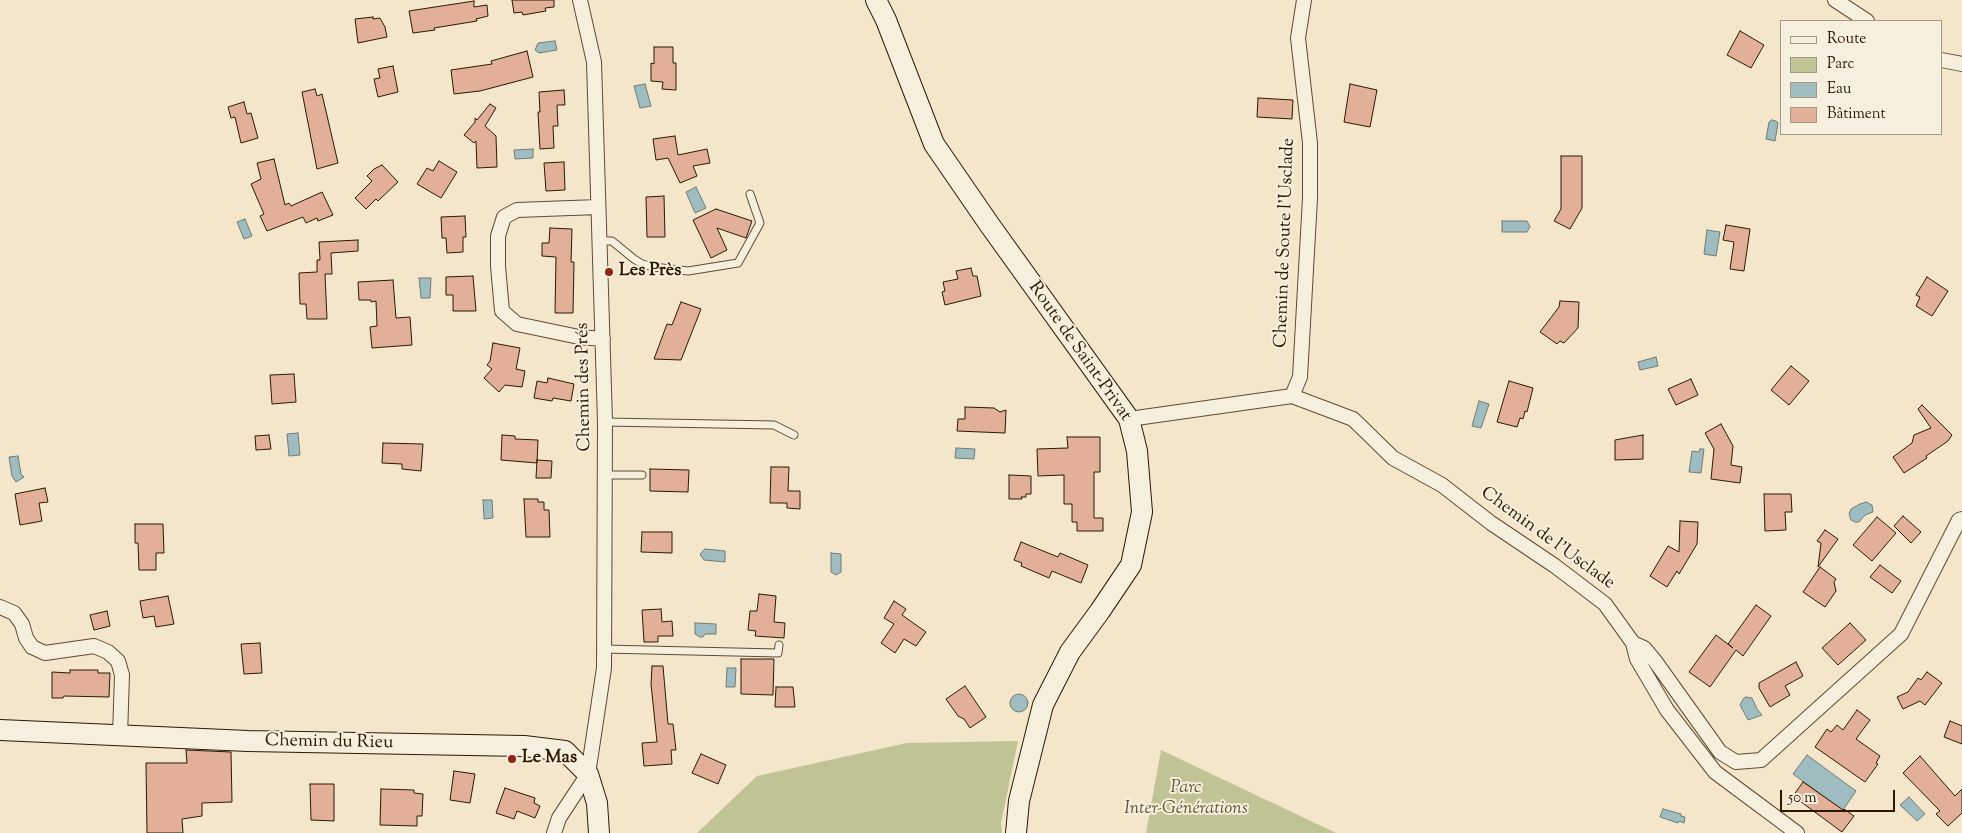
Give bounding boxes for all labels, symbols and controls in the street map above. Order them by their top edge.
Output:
legend [1780,20,1942,135]
text: Route [1827,29,1866,50]
text: Parc [1827,54,1854,75]
text: Eau [1827,79,1851,100]
text: Bâtiment [1827,104,1886,125]
street label: Chemin de Soute l'Usclade [1272,138,1300,348]
place label: Les Près [619,261,681,283]
marker: Les Près [603,266,615,278]
street label: Route de Saint-Privat [1023,278,1135,426]
street label: Chemin des Prés [573,322,597,452]
street label: Chemin de l'Usclade [1476,483,1618,595]
street label: Chemin du Rieu [264,731,394,755]
place label: Le Mas [522,748,577,770]
marker: Le Mas [506,753,518,765]
park label: Parc Inter-Générations [1124,778,1248,821]
scale bar [1782,780,1897,812]
text: 50 m [1788,788,1817,809]

